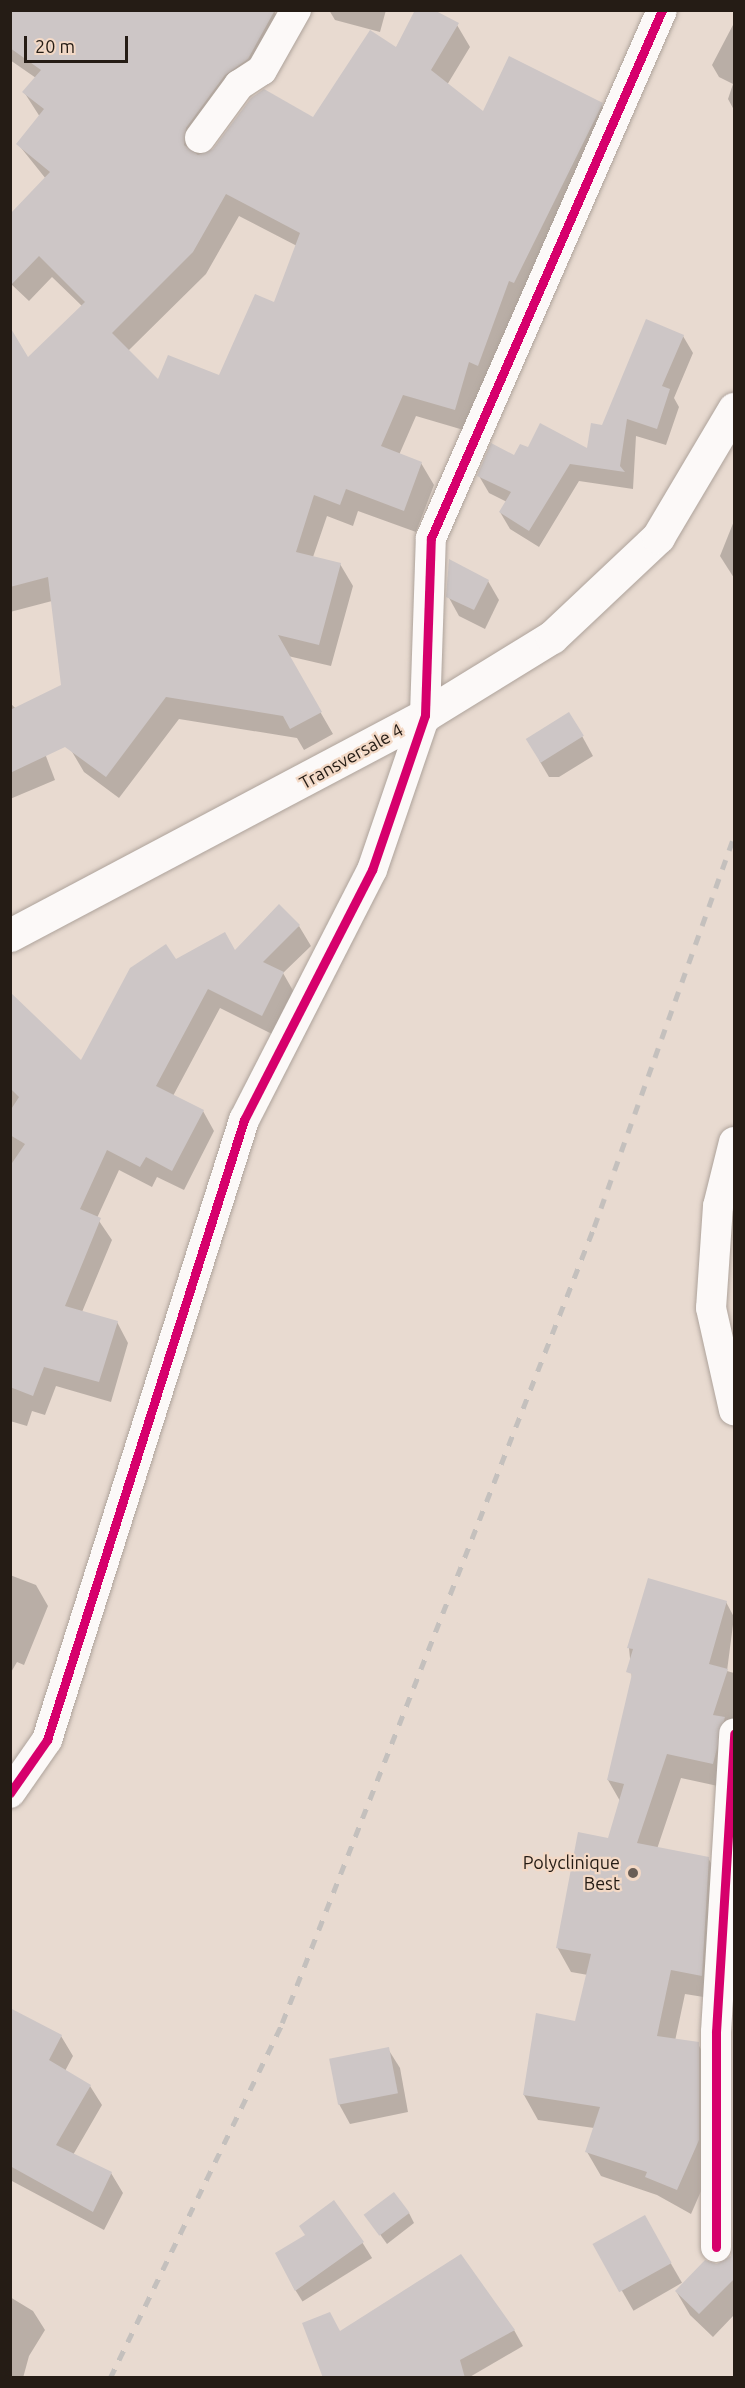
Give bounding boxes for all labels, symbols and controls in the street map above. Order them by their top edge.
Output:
scale bar [27,24,130,62]
text: 20 m [35,36,75,56]
street label: Transversale 4 [295,719,407,793]
place label: Polyclinique Best [523,1852,620,1894]
marker: Polyclinique Best [624,1864,642,1882]

